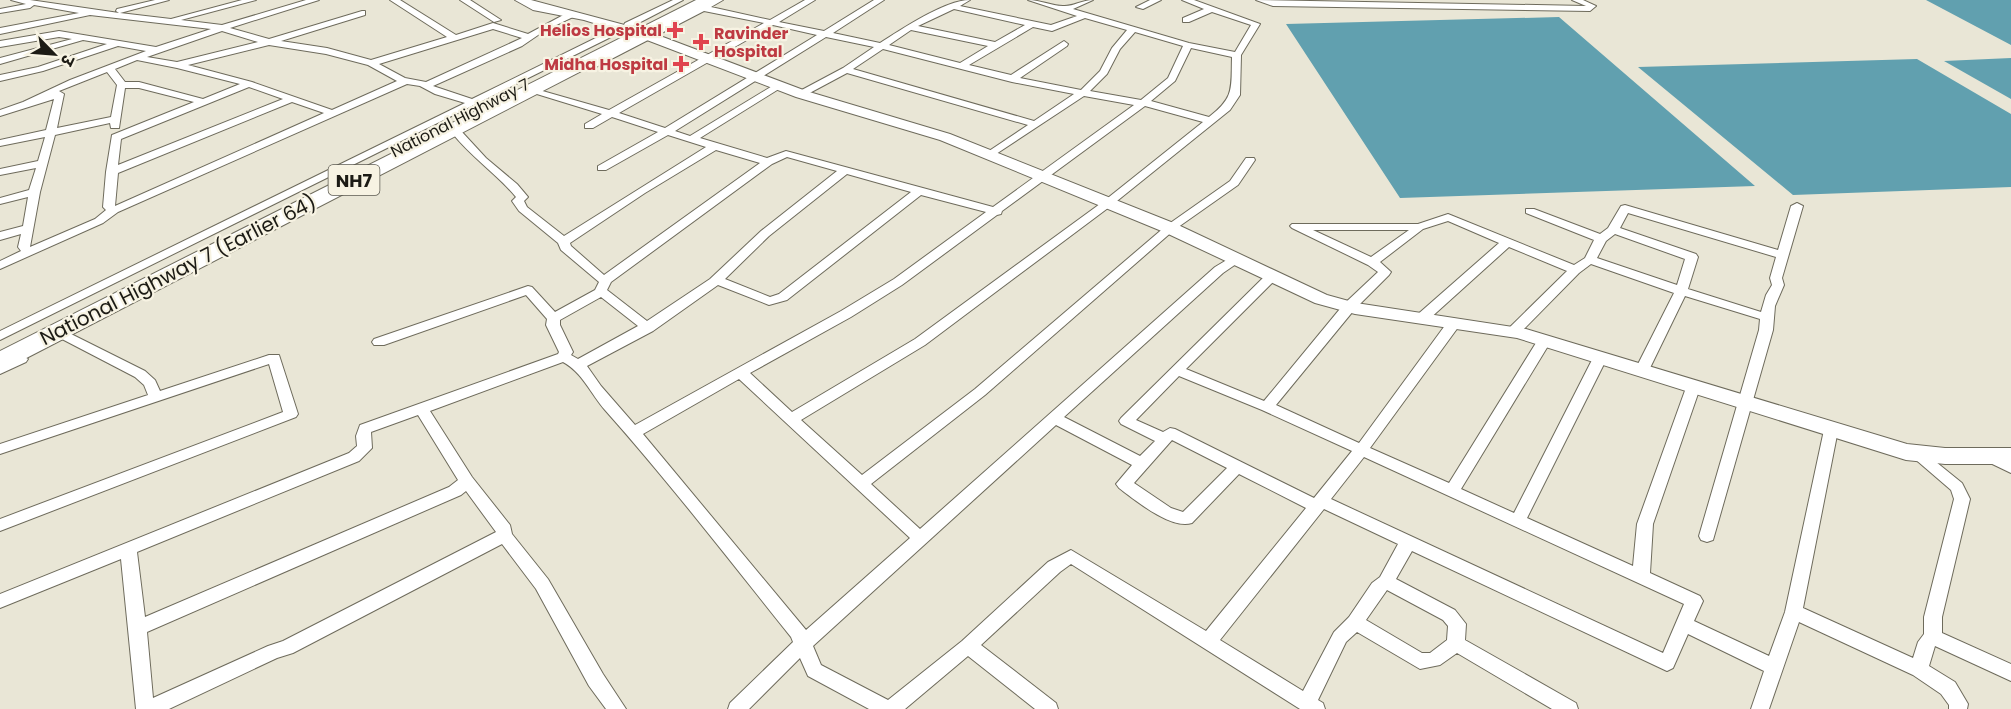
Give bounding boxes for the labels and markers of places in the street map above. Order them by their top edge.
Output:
place label: Helios Hospital [540,19,662,42]
marker: Helios Hospital [666,21,684,39]
place label: Ravinder Hospital [714,22,789,63]
marker: Ravinder Hospital [692,33,710,51]
place label: Midha Hospital [544,53,668,76]
marker: Midha Hospital [672,55,690,73]

